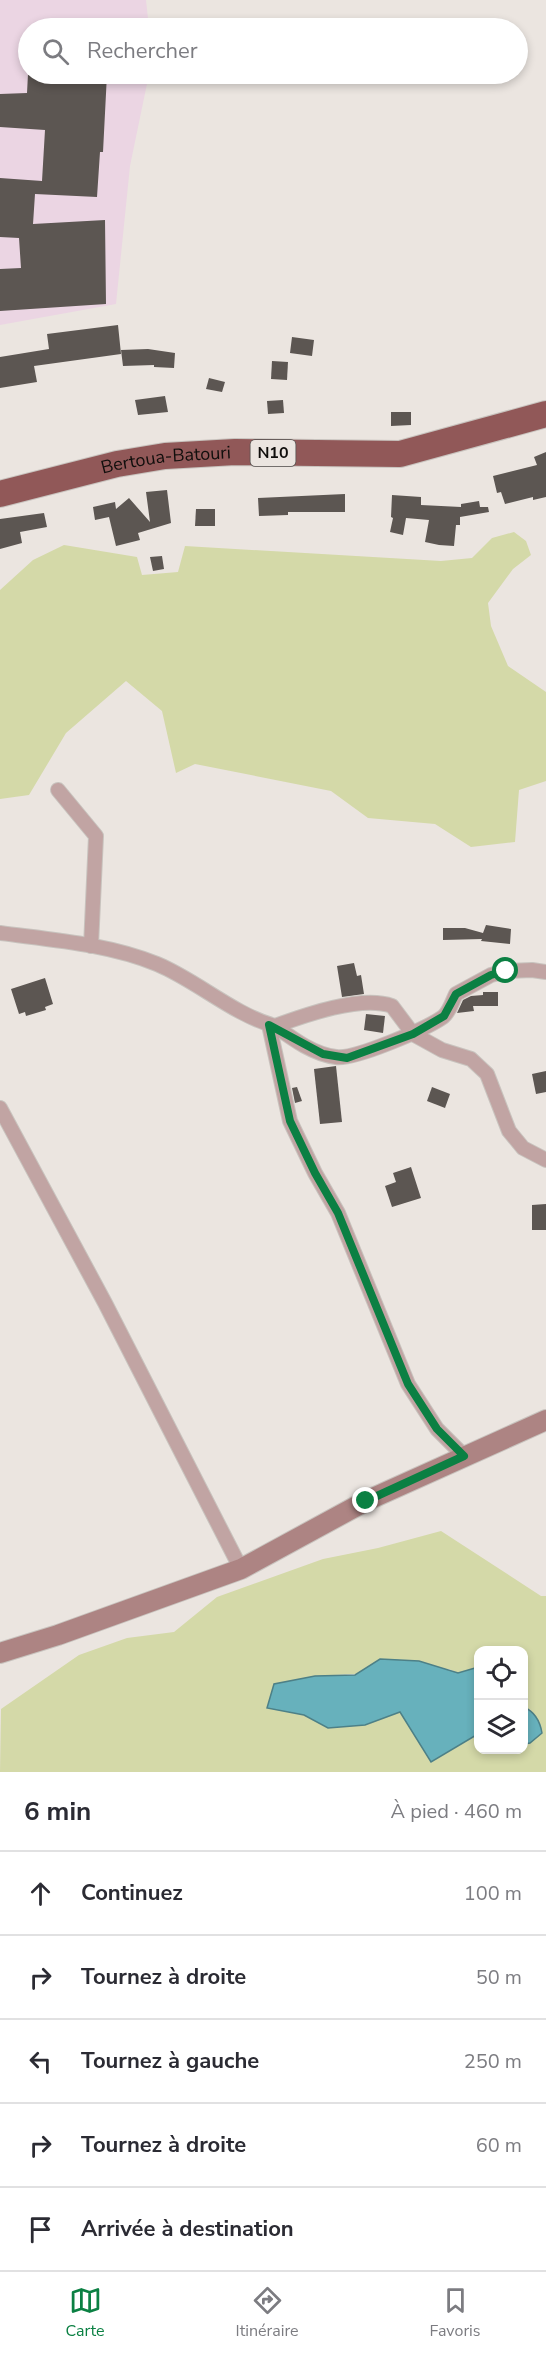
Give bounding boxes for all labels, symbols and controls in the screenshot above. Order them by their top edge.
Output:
search box [18,18,528,84]
icon: search [39,35,72,68]
text: Rechercher [87,36,198,66]
street label: Bertoua-Batouri [98,440,232,480]
road number: N10 [250,440,296,466]
route start [492,957,518,983]
route end [352,1487,378,1513]
map controls [474,1646,528,1754]
button: locate [474,1646,528,1700]
button: layers [474,1700,528,1754]
text: 6 min [24,1794,91,1829]
text: À pied · 460 m [391,1798,522,1825]
icon: ahead [24,1877,57,1910]
text: Continuez [81,1878,183,1908]
text: 100 m [464,1880,522,1907]
icon: right [24,1961,57,1994]
text: Tournez à droite [81,1962,246,1992]
text: 50 m [476,1964,522,1991]
icon: left [24,2045,57,2078]
text: Tournez à gauche [81,2046,259,2076]
text: 250 m [464,2048,522,2075]
icon: right [24,2129,57,2162]
text: Tournez à droite [81,2130,246,2160]
text: 60 m [476,2132,522,2159]
icon: arrive [24,2213,57,2246]
text: Arrivée à destination [81,2214,294,2244]
tab: Carte [65,2284,105,2342]
tab: Itinéraire [236,2284,299,2342]
tab: Favoris [430,2284,481,2342]

